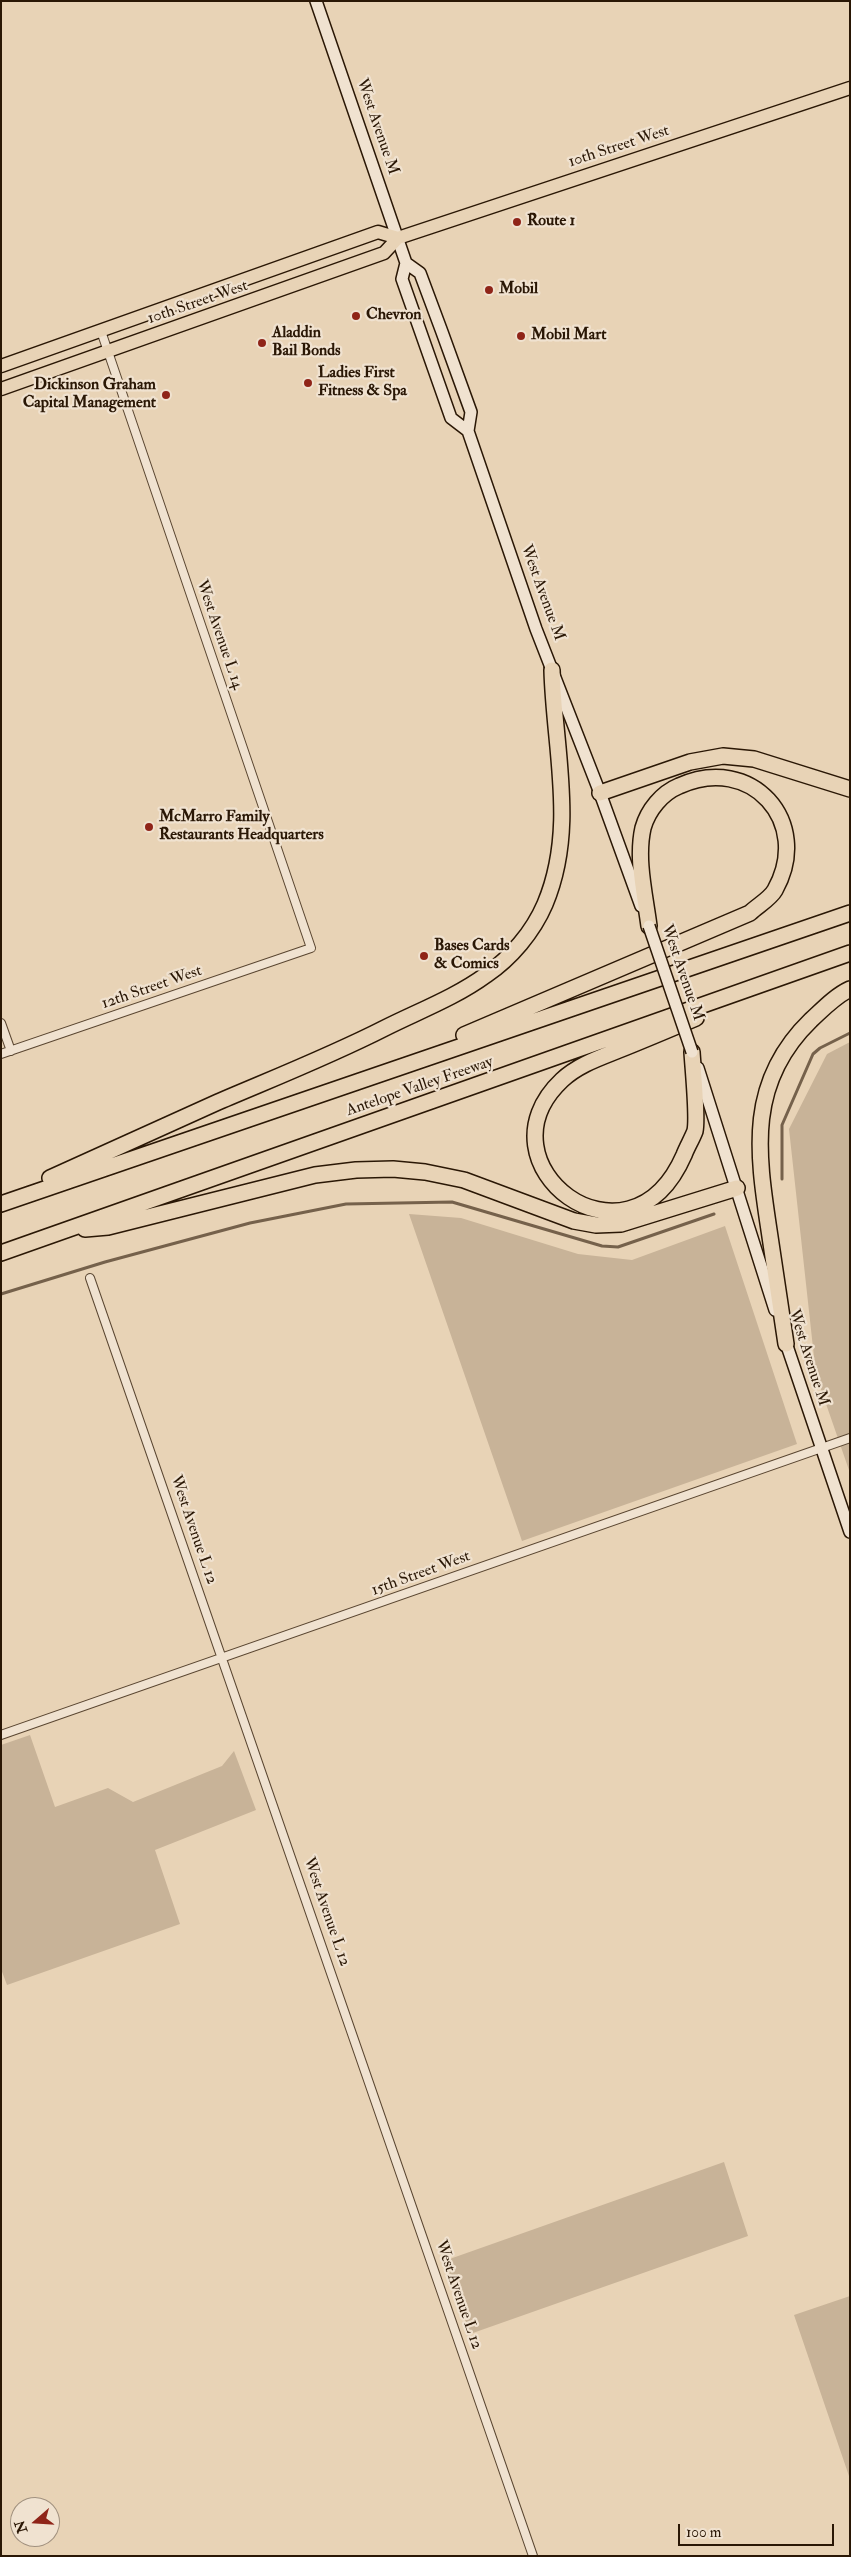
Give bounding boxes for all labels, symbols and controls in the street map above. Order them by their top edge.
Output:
street label: West Avenue M [352,76,402,178]
street label: 10th Street West [566,122,672,172]
place label: Route 1 [527,212,575,232]
marker: Route 1 [511,216,523,228]
street label: 10th Street West [145,277,251,329]
place label: Mobil [499,280,538,300]
marker: Mobil [483,284,495,296]
place label: Chevron [366,306,422,326]
marker: Chevron [350,310,362,322]
place label: Aladdin Bail Bonds [272,324,341,362]
place label: Mobil Mart [531,326,607,346]
marker: Mobil Mart [515,330,527,342]
marker: Aladdin Bail Bonds [256,337,268,349]
place label: Ladies First Fitness & Spa [318,364,407,402]
place label: Dickinson Graham Capital Management [23,376,156,414]
marker: Ladies First Fitness & Spa [302,377,314,389]
marker: Dickinson Graham Capital Management [160,389,172,401]
street label: West Avenue M [516,542,568,644]
street label: West Avenue L 14 [191,578,247,692]
place label: McMarro Family Restaurants Headquarters [159,808,324,846]
marker: McMarro Family Restaurants Headquarters [143,821,155,833]
street label: West Avenue M [657,922,707,1024]
place label: Bases Cards & Comics [434,937,510,975]
marker: Bases Cards & Comics [418,950,430,962]
street label: 12th Street West [99,962,205,1014]
street label: Antelope Valley Freeway [344,1053,496,1121]
street label: West Avenue M [783,1307,833,1409]
street label: West Avenue L 12 [165,1473,221,1587]
street label: 15th Street West [369,1547,473,1601]
street label: West Avenue L 12 [298,1855,354,1969]
street label: West Avenue L 12 [430,2238,486,2352]
north arrow [10,2497,60,2547]
scale bar [681,2514,837,2546]
text: N [11,2518,31,2535]
text: 100 m [686,2523,721,2542]

